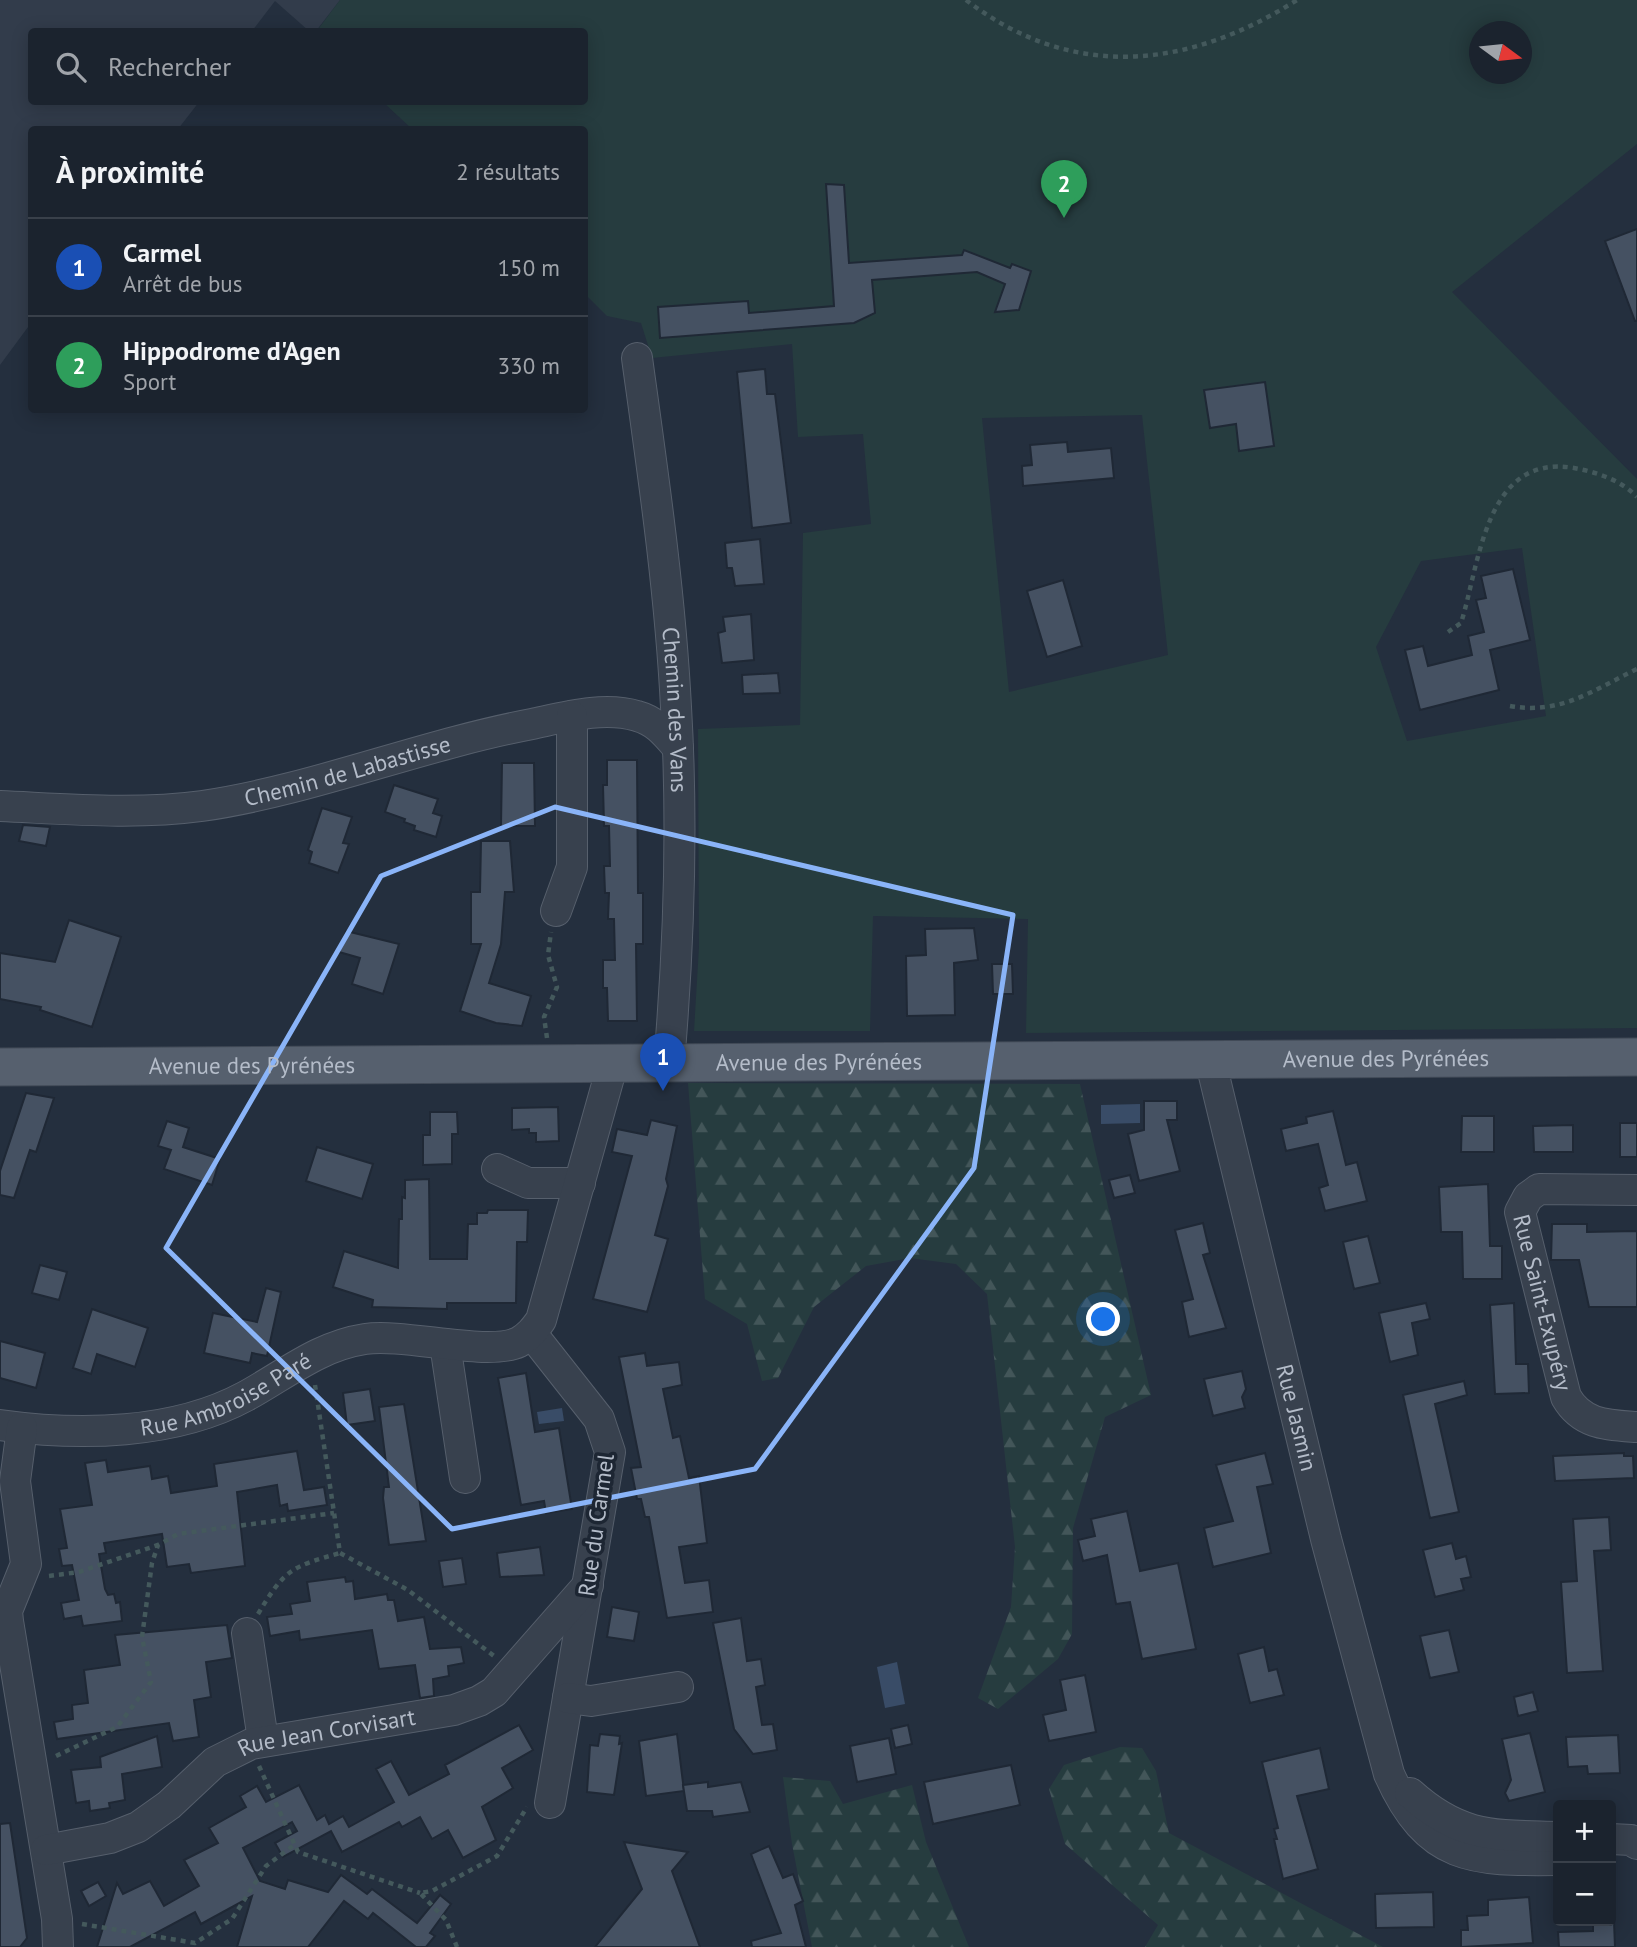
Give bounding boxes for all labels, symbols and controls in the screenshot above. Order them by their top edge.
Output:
north arrow [1469,21,1532,84]
search box [28,28,588,105]
icon: search [52,48,90,86]
text: Rechercher [108,50,231,83]
text: À proximité [56,152,204,191]
text: 2 résultats [456,157,560,186]
pin: 2 [1041,160,1087,218]
text: Carmel [123,236,201,269]
text: 1 [72,253,86,282]
text: 150 m [498,253,560,282]
text: Arrêt de bus [123,269,242,298]
text: Hippodrome d'Agen [123,334,341,367]
text: 2 [72,351,86,380]
text: 330 m [498,351,560,380]
text: Sport [123,367,176,396]
street label: Chemin des Vans [656,626,694,793]
street label: Chemin de Labastisse [242,729,454,812]
pin: 1 [640,1033,686,1091]
street label: Avenue des Pyrénées [1283,1043,1489,1073]
street label: Avenue des Pyrénées [716,1046,922,1077]
street label: Avenue des Pyrénées [149,1050,355,1080]
street label: Rue Saint-Exupéry [1507,1211,1579,1394]
your location [1086,1302,1120,1336]
street label: Rue Ambroise Paré [138,1345,316,1442]
street label: Rue Jasmin [1270,1361,1324,1474]
street label: Rue du Carmel [571,1452,620,1598]
street label: Rue Jean Corvisart [233,1702,418,1762]
map controls [1553,1800,1616,1926]
button: + [1553,1800,1616,1863]
button: − [1553,1863,1616,1926]

